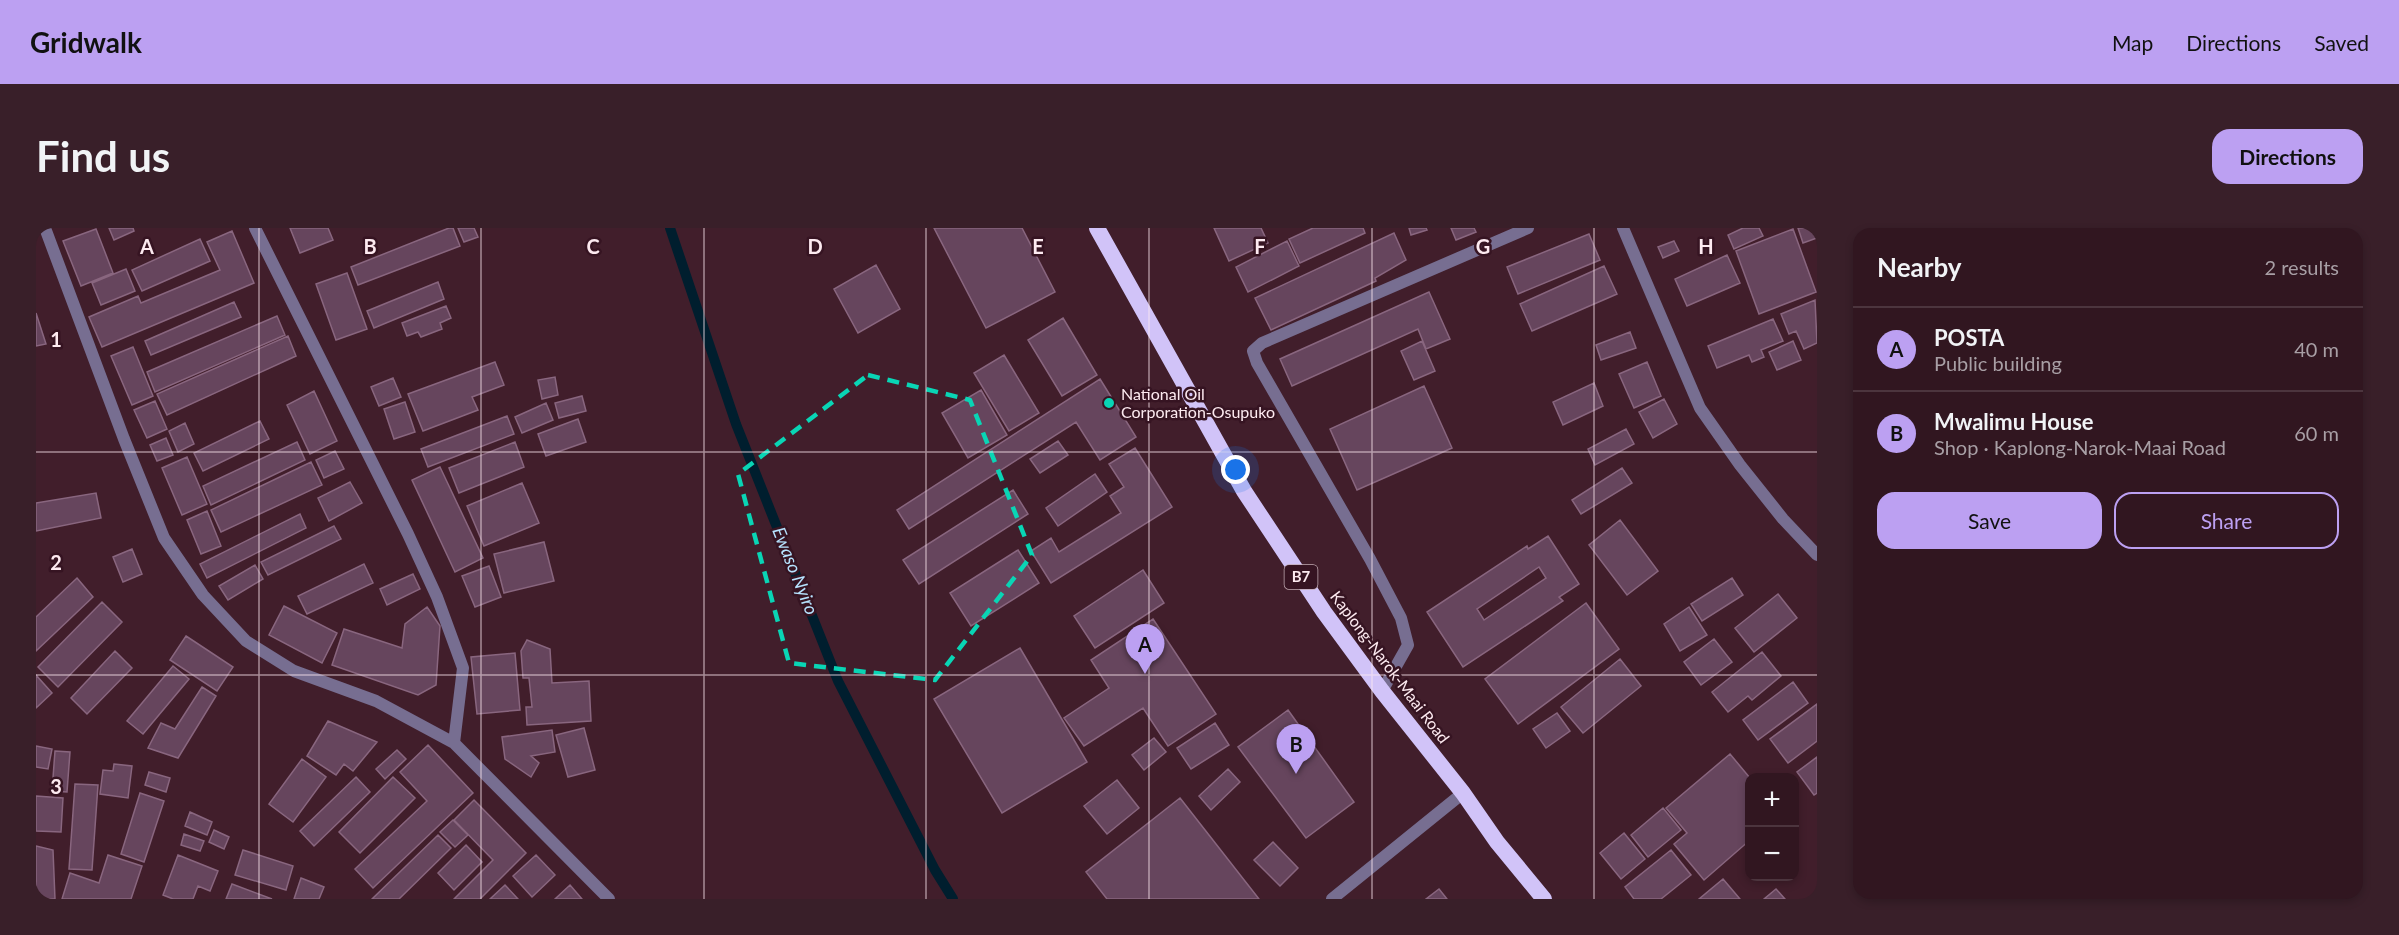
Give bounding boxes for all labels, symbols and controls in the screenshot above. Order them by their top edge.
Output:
text: Gridwalk [30,25,142,59]
text: Map [2112,30,2153,55]
text: Directions [2186,30,2281,55]
text: Saved [2314,30,2369,55]
button: Directions [2212,129,2363,184]
text: Find us [36,131,170,181]
text: A [139,234,154,258]
text: B [363,234,377,258]
text: C [586,234,600,258]
text: D [807,234,823,258]
text: E [1032,234,1044,258]
text: F [1254,234,1266,258]
text: G [1476,234,1490,258]
text: H [1698,234,1714,258]
text: Nearby [1877,251,1962,283]
text: 2 results [2264,255,2339,279]
text: POSTA [1934,324,2004,351]
text: 1 [50,327,62,351]
text: A [1890,337,1903,361]
text: 40 m [2294,337,2339,361]
text: Public building [1934,351,2062,375]
place label: National Oil Corporation-Osupuko [1121,384,1275,421]
marker: National Oil Corporation-Osupuko [1102,396,1116,410]
text: Mwalimu House [1934,408,2094,435]
text: B [1890,421,1903,445]
text: 60 m [2294,421,2339,445]
text: Shop · Kaplong-Narok-Maai Road [1934,435,2226,459]
your location [1221,455,1250,484]
button: Save [1877,492,2102,549]
button: Share [2114,492,2339,549]
water label: Ewaso Nyiro [768,524,823,618]
text: 2 [50,550,62,574]
road number: B7 [1284,565,1318,589]
street label: Kaplong-Narok-Maai Road [1327,587,1454,747]
pin: A [1126,624,1164,674]
pin: B [1276,724,1316,774]
map controls [1745,773,1799,881]
button: + [1745,773,1799,827]
text: 3 [50,774,62,798]
button: − [1745,827,1799,881]

